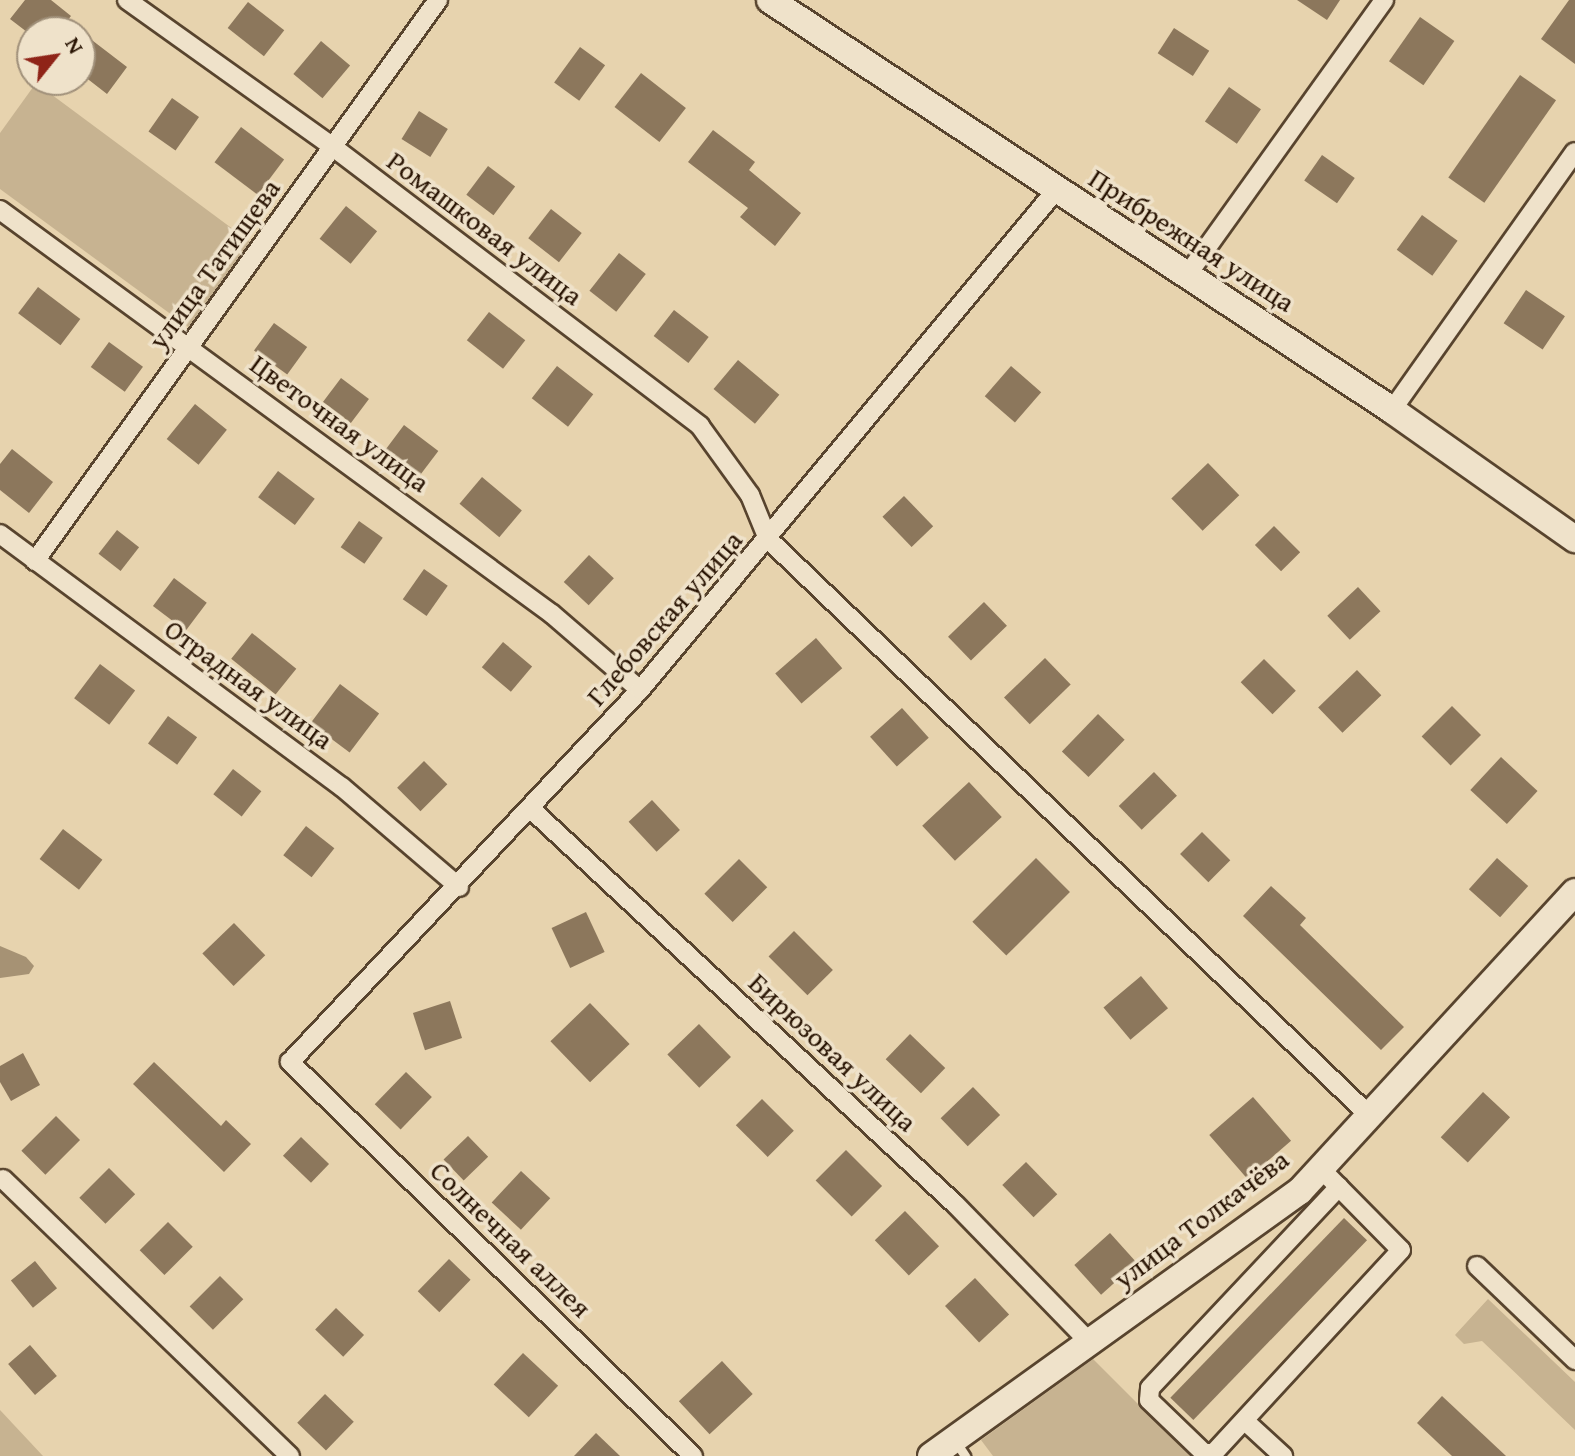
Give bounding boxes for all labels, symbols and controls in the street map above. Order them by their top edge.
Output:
north arrow [16,16,96,96]
text: N [58,31,93,59]
street label: Ромашковая улица [381,144,589,312]
street label: Прибрежная улица [1083,161,1301,319]
street label: улица Татищева [141,172,287,356]
street label: Цветочная улица [244,347,436,499]
street label: Глебовская улица [579,524,749,712]
street label: Отрадная улица [158,612,340,756]
street label: Бирюзовая улица [742,966,924,1138]
street label: улица Толкачёва [1107,1142,1295,1296]
street label: Солнечная аллея [424,1154,598,1324]

